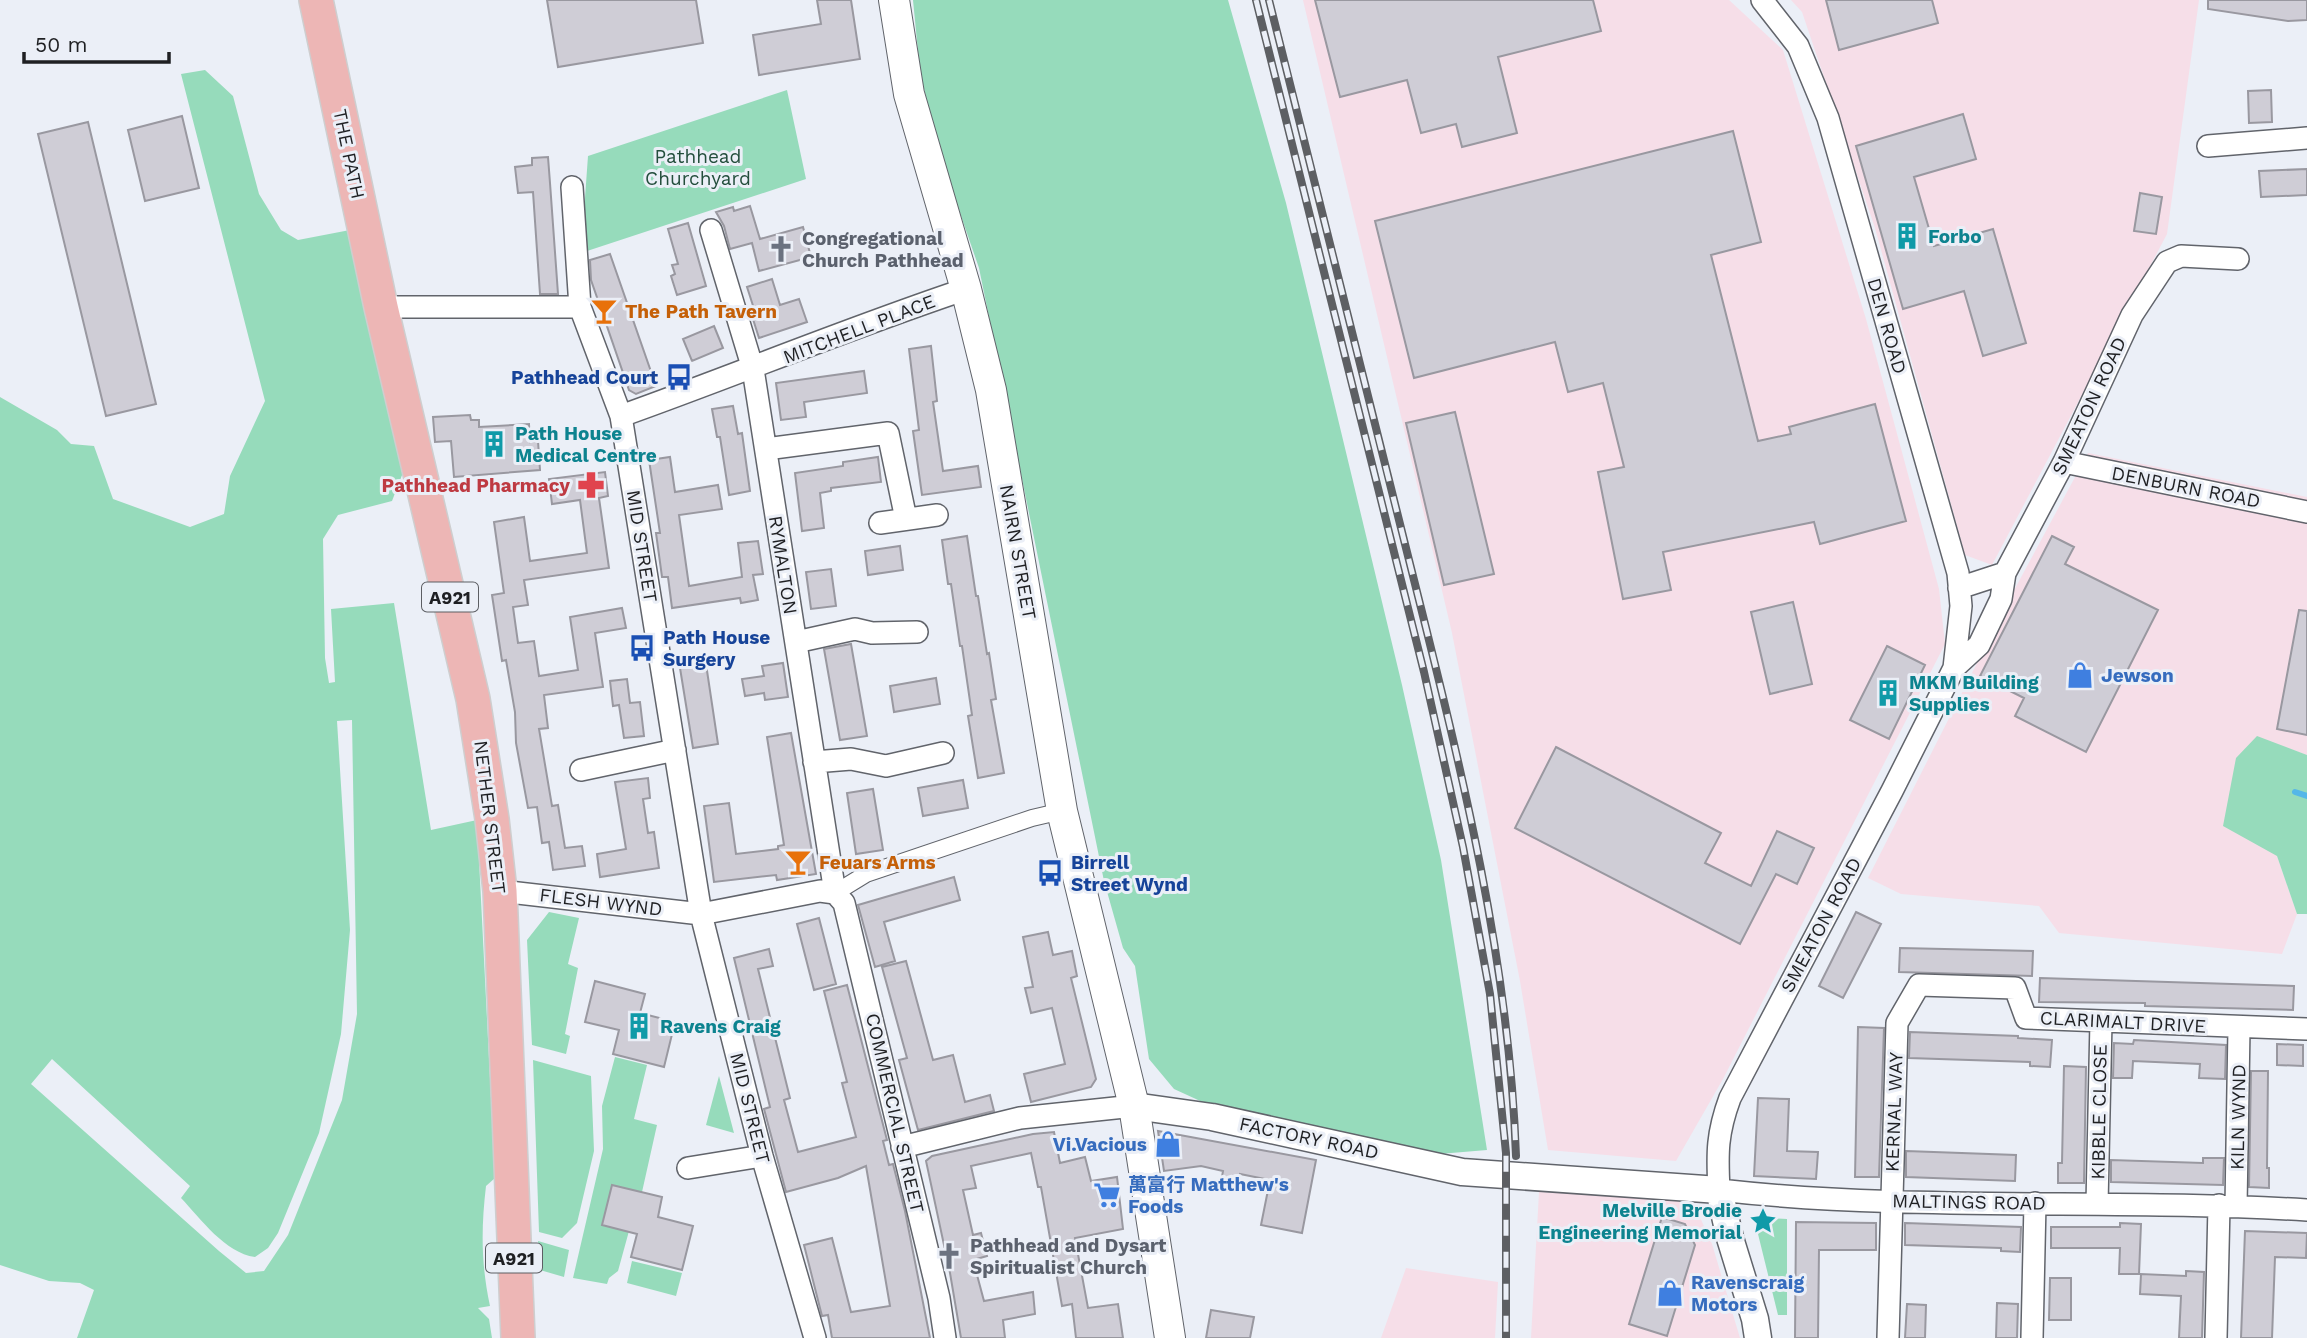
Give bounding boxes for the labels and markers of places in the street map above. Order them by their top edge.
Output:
building icon: Forbo [1892,221,1922,251]
place label: Forbo [1928,225,1982,248]
place label: Congregational Church Pathhead [802,227,964,272]
church icon: Congregational Church Pathhead [766,234,796,264]
bar icon: The Path Tavern [589,296,619,326]
place label: The Path Tavern [625,300,777,323]
bus stop icon: Pathhead Court [664,362,694,392]
place label: Pathhead Court [511,366,659,389]
place label: Path House Medical Centre [515,422,657,467]
building icon: Path House Medical Centre [479,429,509,459]
pharmacy icon: Pathhead Pharmacy [576,470,606,500]
place label: Pathhead Pharmacy [382,474,570,497]
place label: Path House Surgery [663,626,770,671]
bus stop icon: Path House Surgery [627,633,657,663]
shop icon: Jewson [2065,660,2095,690]
place label: Jewson [2101,664,2174,687]
place label: MKM Building Supplies [1909,671,2039,716]
building icon: MKM Building Supplies [1873,678,1903,708]
bar icon: Feuars Arms [783,847,813,877]
place label: Feuars Arms [819,851,936,874]
place label: Birrell Street Wynd [1071,851,1188,896]
bus stop icon: Birrell Street Wynd [1035,858,1065,888]
building icon: Ravens Craig [624,1011,654,1041]
place label: Ravens Craig [660,1015,781,1038]
shop icon: Vi.Vacious [1153,1129,1183,1159]
place label: Vi.Vacious [1053,1133,1147,1156]
place label: 萬富行 Matthew's Foods [1128,1173,1289,1218]
supermarket icon: 萬富行 Matthew's Foods [1092,1180,1122,1210]
place label: Melville Brodie Engineering Memorial [1538,1199,1743,1244]
place icon: Melville Brodie Engineering Memorial [1748,1206,1778,1236]
place label: Pathhead and Dysart Spiritualist Church [970,1234,1167,1279]
church icon: Pathhead and Dysart Spiritualist Church [934,1241,964,1271]
place label: Ravenscraig Motors [1691,1271,1804,1316]
shop icon: Ravenscraig Motors [1655,1278,1685,1308]

